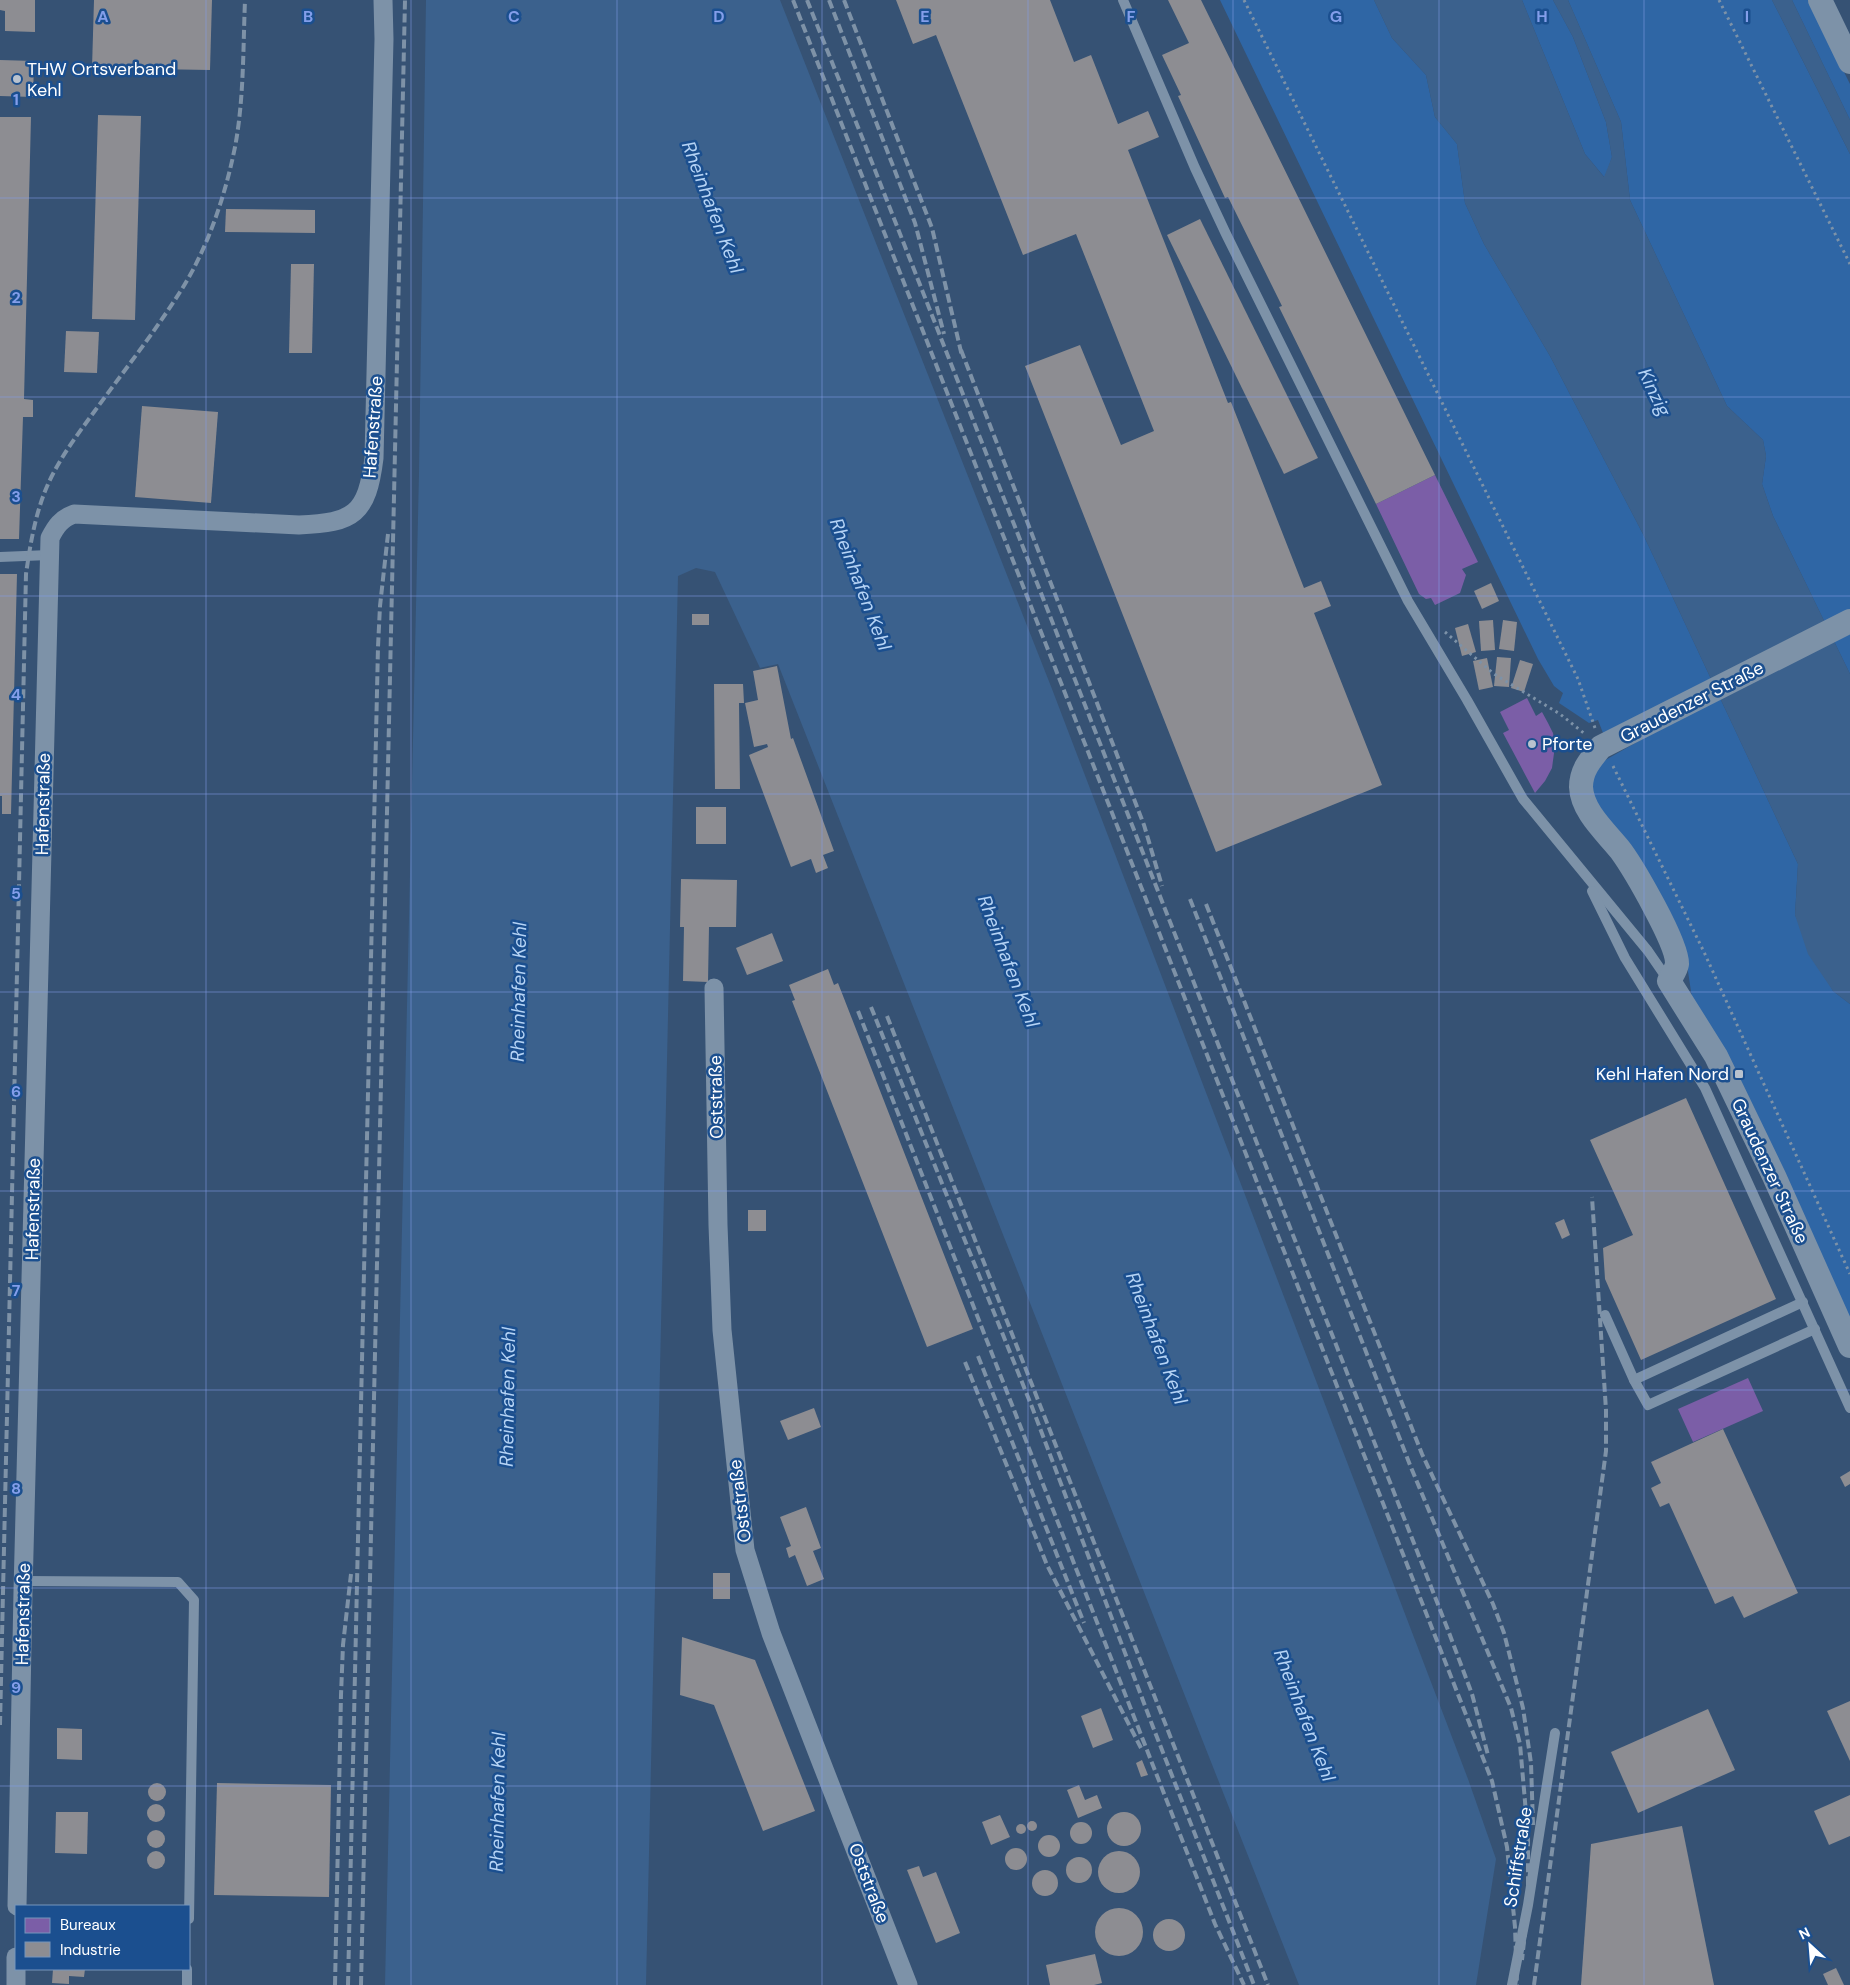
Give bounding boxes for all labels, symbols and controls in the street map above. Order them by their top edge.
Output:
text: A [97,6,109,27]
text: B [303,6,313,27]
text: C [508,6,520,27]
text: D [713,6,725,27]
text: E [920,6,930,27]
text: F [1127,6,1136,27]
text: G [1330,6,1342,27]
text: H [1536,6,1548,27]
text: I [1745,6,1749,27]
place label: THW Ortsverband Kehl [27,57,176,102]
marker: THW Ortsverband Kehl [11,73,23,85]
text: 1 [13,89,19,110]
water label: Rheinhafen Kehl [676,137,750,278]
text: 2 [11,287,21,308]
water label: Kinzig [1632,364,1677,421]
street label: Hafenstraße [357,375,389,479]
text: 3 [11,486,21,507]
water label: Rheinhafen Kehl [824,514,898,655]
street label: Graudenzer Straße [1616,655,1768,749]
text: 4 [11,684,21,705]
place label: Pforte [1542,732,1593,756]
marker: Pforte [1526,738,1538,750]
street label: Hafenstraße [30,753,56,855]
text: 5 [11,883,21,904]
water label: Rheinhafen Kehl [972,891,1046,1032]
water label: Rheinhafen Kehl [505,921,532,1062]
street label: Oststraße [703,1055,729,1139]
place label: Kehl Hafen Nord [1596,1062,1729,1086]
marker: Kehl Hafen Nord [1733,1068,1745,1080]
text: 6 [11,1081,21,1102]
street label: Graudenzer Straße [1726,1094,1814,1248]
street label: Hafenstraße [20,1158,46,1260]
water label: Rheinhafen Kehl [1120,1268,1194,1409]
text: 7 [12,1280,21,1301]
water label: Rheinhafen Kehl [494,1326,521,1467]
street label: Oststraße [723,1458,757,1544]
text: 8 [11,1478,21,1499]
street label: Hafenstraße [10,1563,36,1665]
water label: Rheinhafen Kehl [1268,1645,1342,1786]
text: 9 [11,1677,21,1698]
water label: Rheinhafen Kehl [484,1731,511,1872]
street label: Schiffstraße [1498,1805,1538,1909]
street label: Oststraße [843,1840,895,1926]
legend [15,1905,190,1970]
text: Bureaux [60,1915,116,1935]
north arrow [1785,1920,1835,1970]
text: N [1796,1923,1813,1944]
text: Industrie [60,1940,121,1960]

